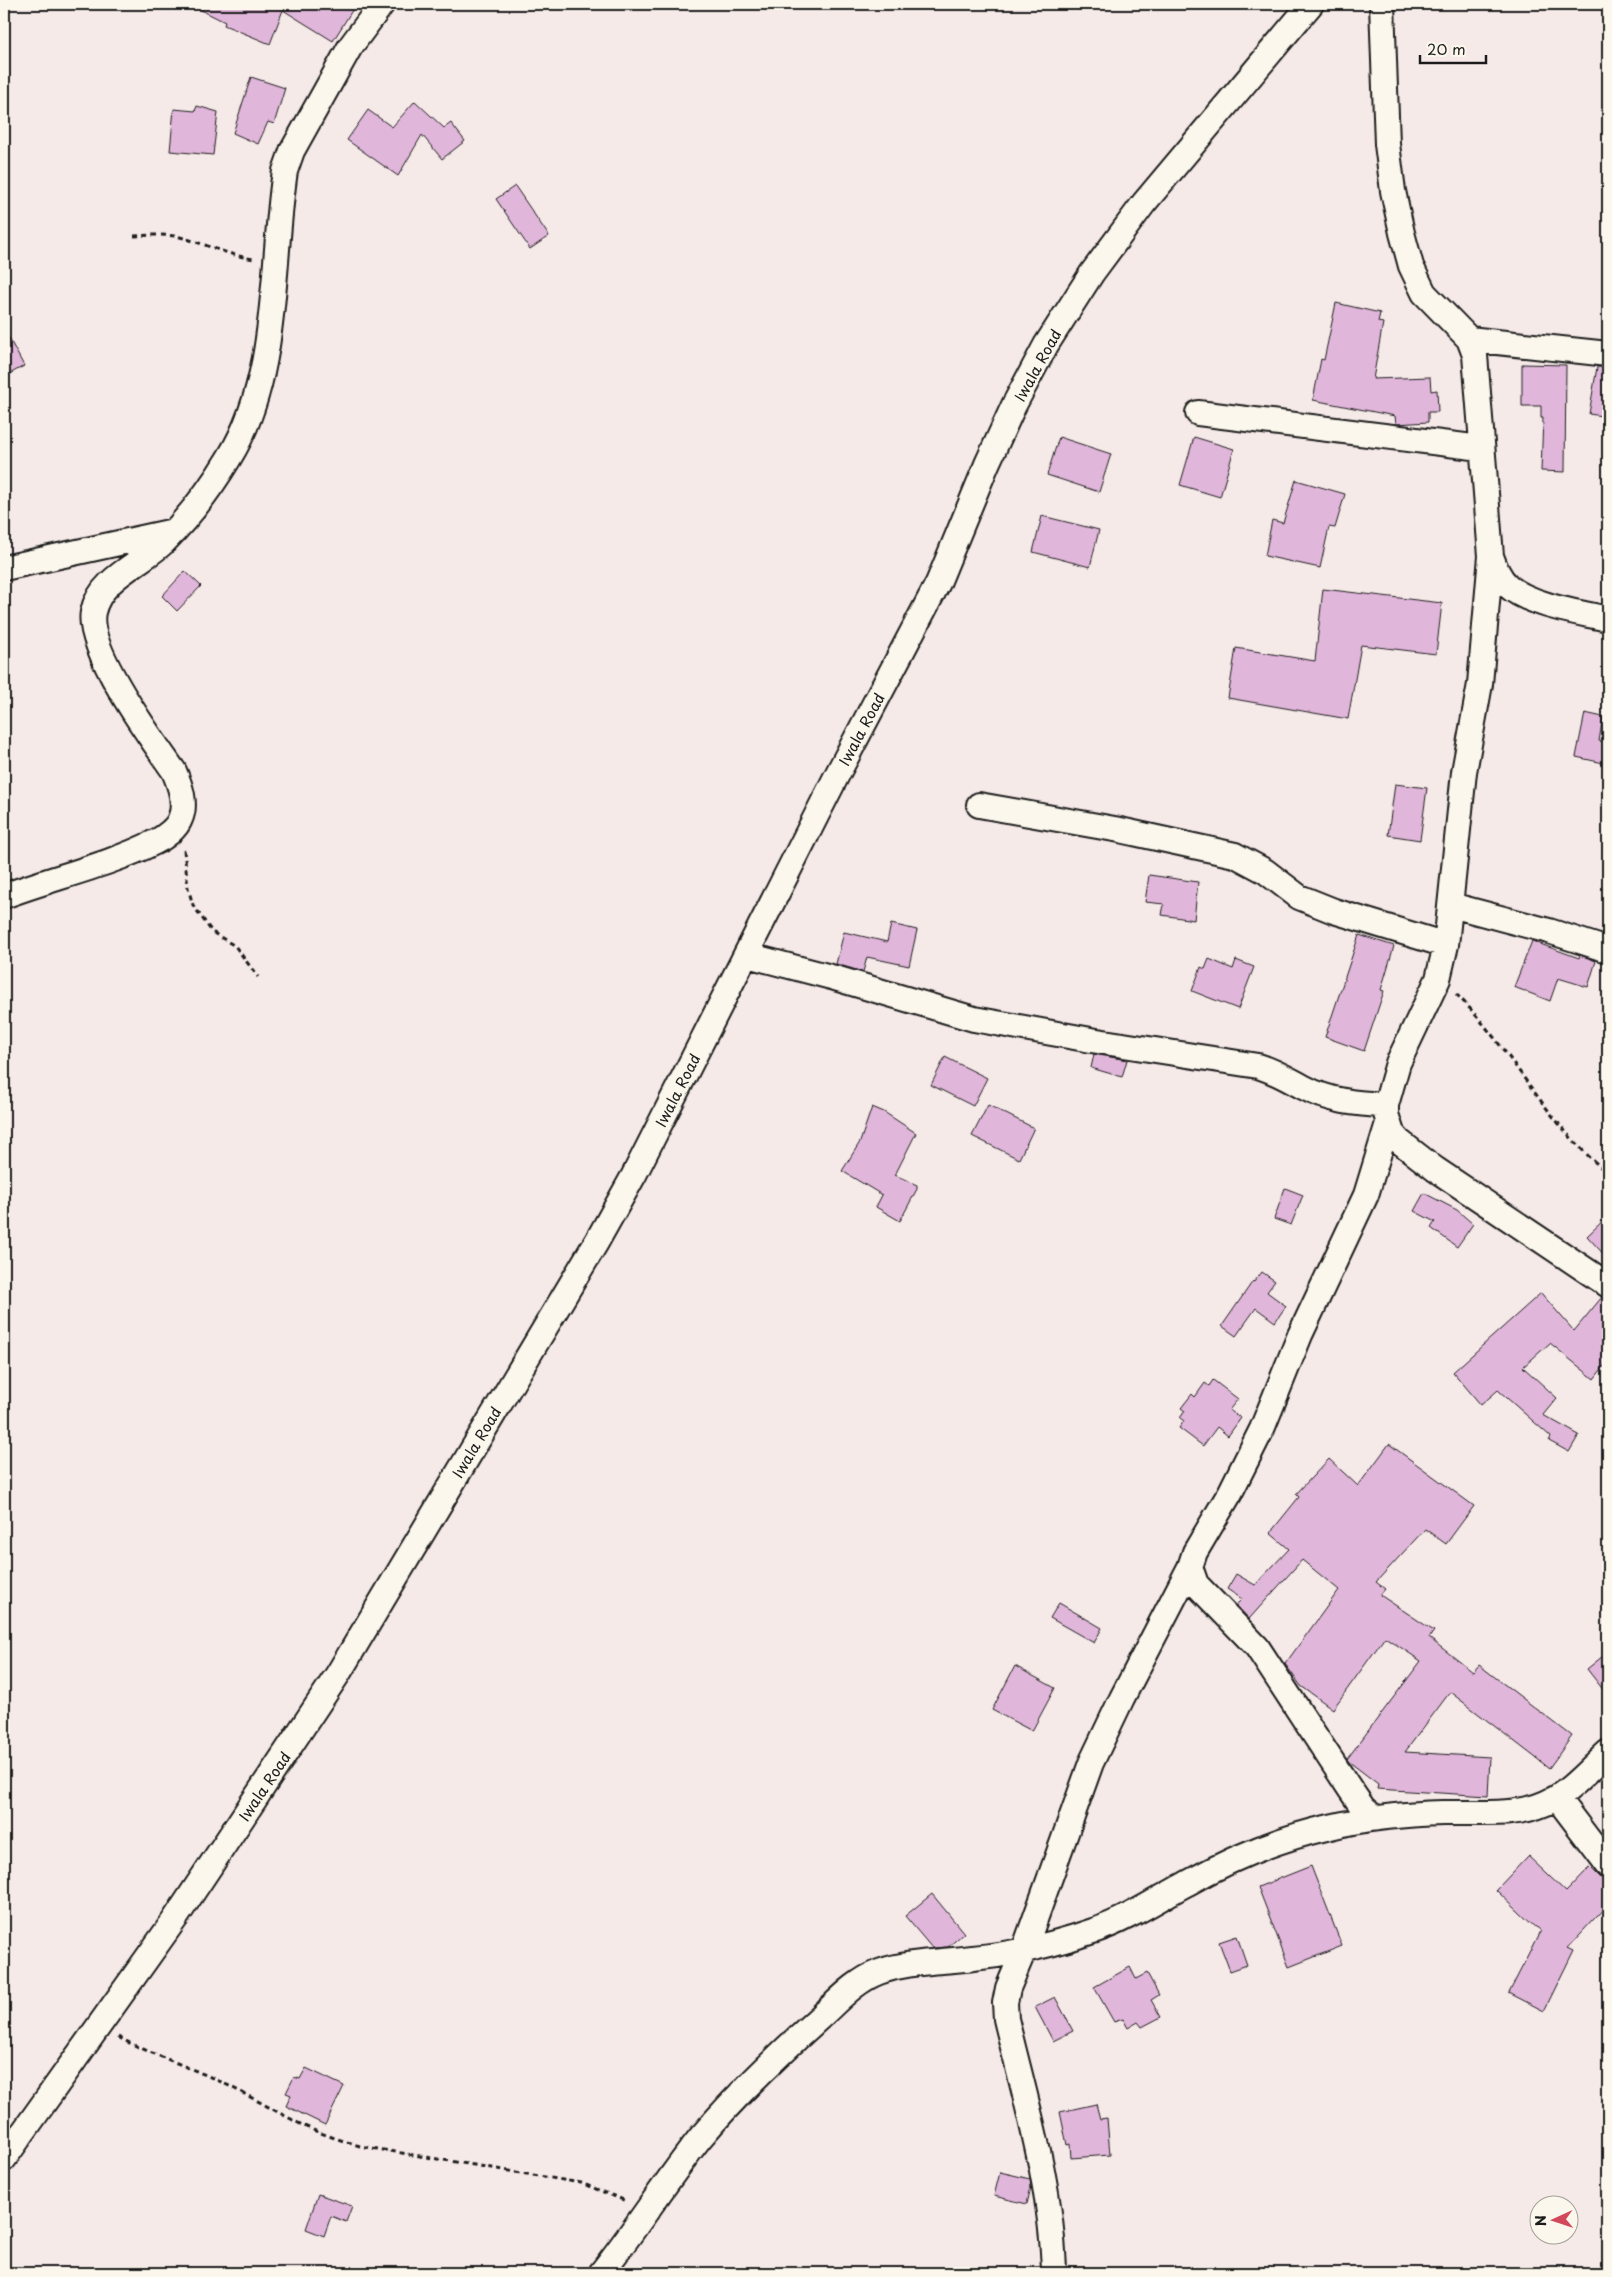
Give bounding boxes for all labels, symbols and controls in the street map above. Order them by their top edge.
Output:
scale bar [1420,32,1486,64]
text: 20 m [1427,37,1466,60]
street label: Iwala Road [1008,325,1066,405]
street label: Iwala Road [832,688,890,770]
street label: Iwala Road [649,1049,705,1131]
street label: Iwala Road [446,1402,506,1482]
street label: Iwala Road [232,1747,296,1825]
north arrow [1530,2194,1580,2244]
text: N [1530,2215,1551,2227]

